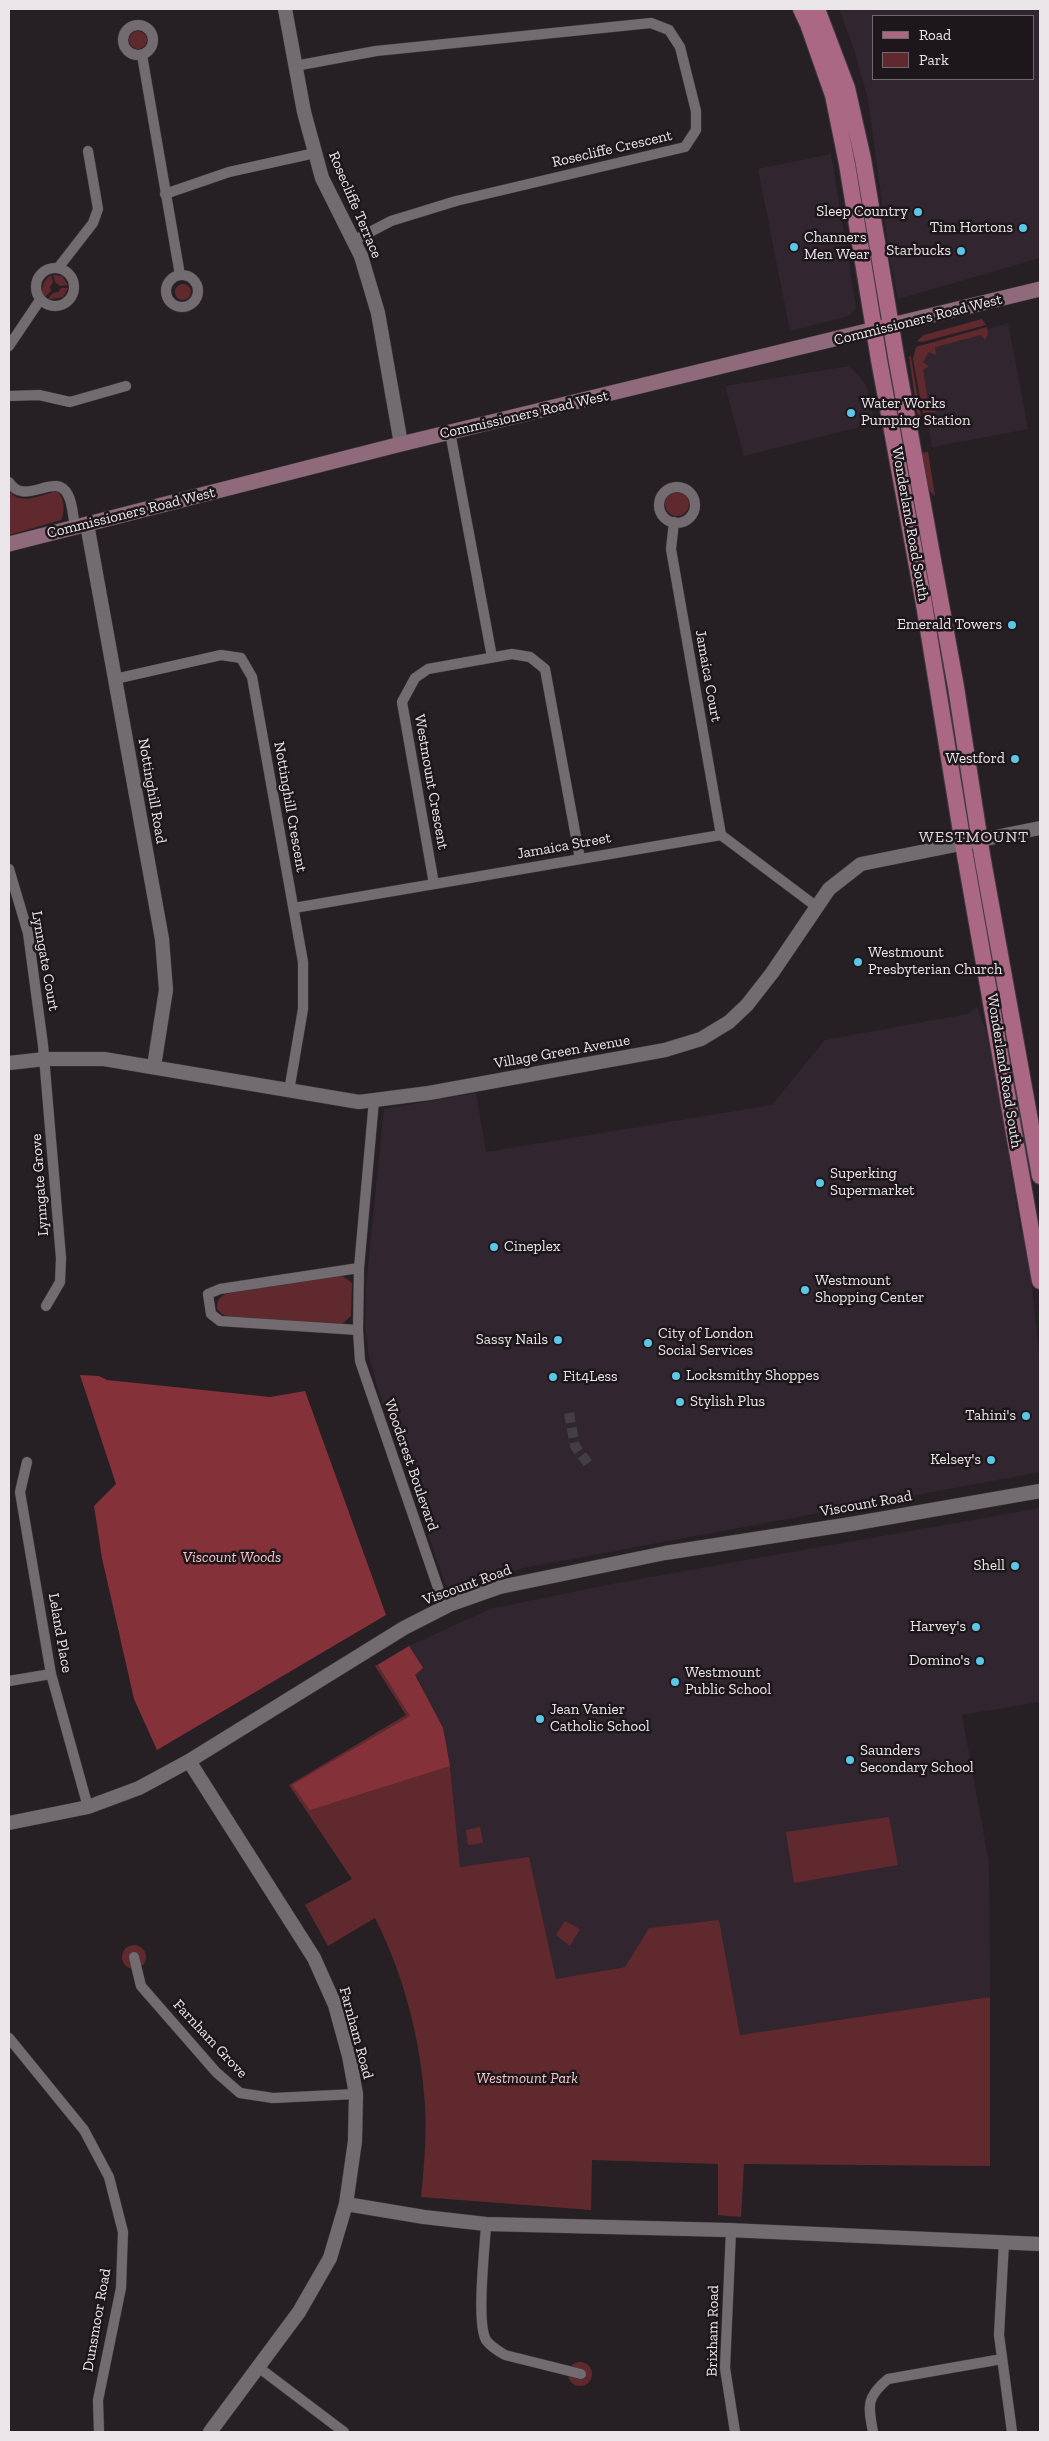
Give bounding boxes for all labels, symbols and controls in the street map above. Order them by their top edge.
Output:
legend [872,15,1034,80]
text: Road [919,26,951,44]
text: Park [919,51,949,69]
street label: Rosecliffe Crescent [550,126,674,172]
street label: Rosecliffe Terrace [324,149,386,261]
place label: Sleep Country [816,203,908,221]
marker: Sleep Country [912,206,924,218]
place label: Tim Hortons [930,219,1013,237]
marker: Tim Hortons [1017,222,1029,234]
place label: Channers Men Wear [804,229,870,264]
marker: Channers Men Wear [788,241,800,253]
place label: Starbucks [886,242,951,260]
marker: Starbucks [955,245,967,257]
street label: Commissioners Road West [832,290,1004,350]
street label: Commissioners Road West [438,387,610,443]
place label: Water Works Pumping Station [861,395,970,430]
marker: Water Works Pumping Station [845,407,857,419]
street label: Wonderland Road South [888,445,932,603]
street label: Commissioners Road West [45,483,217,543]
place label: Emerald Towers [897,616,1002,634]
marker: Emerald Towers [1006,619,1018,631]
street label: Jamaica Court [691,628,725,724]
street label: Westmount Crescent [410,713,452,851]
street label: Nottinghill Road [134,737,170,845]
street label: Nottinghill Crescent [270,740,310,874]
place label: Westford [946,750,1005,768]
marker: Westford [1009,753,1021,765]
district label: WESTMOUNT [918,827,1030,847]
street label: Jamaica Street [516,829,612,863]
street label: Lynngate Court [27,909,63,1013]
place label: Westmount Presbyterian Church [868,944,1002,979]
marker: Westmount Presbyterian Church [852,956,864,968]
street label: Wonderland Road South [983,992,1025,1150]
street label: Village Green Avenue [493,1031,631,1073]
street label: Lynngate Grove [27,1133,53,1237]
place label: Superking Supermarket [830,1165,915,1200]
marker: Superking Supermarket [814,1177,826,1189]
place label: Cineplex [504,1238,560,1256]
marker: Cineplex [488,1241,500,1253]
place label: Westmount Shopping Center [815,1272,924,1307]
marker: Westmount Shopping Center [799,1284,811,1296]
place label: City of London Social Services [658,1325,753,1360]
place label: Sassy Nails [476,1331,548,1349]
marker: Sassy Nails [552,1334,564,1346]
marker: City of London Social Services [642,1337,654,1349]
place label: Locksmithy Shoppes [686,1367,819,1385]
place label: Fit4Less [563,1368,618,1386]
marker: Locksmithy Shoppes [670,1370,682,1382]
marker: Fit4Less [547,1371,559,1383]
place label: Stylish Plus [690,1393,765,1411]
marker: Stylish Plus [674,1396,686,1408]
street label: Woodcrest Boulevard [380,1397,442,1533]
place label: Tahini's [965,1407,1016,1425]
marker: Tahini's [1020,1410,1032,1422]
place label: Kelsey's [930,1451,981,1469]
marker: Kelsey's [985,1454,997,1466]
street label: Viscount Road [819,1487,913,1521]
park label: Viscount Woods [183,1549,281,1567]
place label: Shell [974,1557,1005,1575]
marker: Shell [1009,1560,1021,1572]
street label: Viscount Road [420,1561,514,1609]
street label: Leland Place [44,1592,76,1674]
place label: Harvey's [910,1618,966,1636]
marker: Harvey's [970,1621,982,1633]
place label: Domino's [909,1652,970,1670]
marker: Domino's [974,1655,986,1667]
place label: Westmount Public School [685,1664,771,1699]
marker: Westmount Public School [669,1676,681,1688]
place label: Jean Vanier Catholic School [550,1701,650,1736]
marker: Jean Vanier Catholic School [534,1713,546,1725]
place label: Saunders Secondary School [860,1742,974,1777]
marker: Saunders Secondary School [844,1754,856,1766]
street label: Farnham Road [335,1985,377,2081]
street label: Farnham Grove [169,1996,251,2082]
park label: Westmount Park [476,2070,578,2088]
street label: Dunsmoor Road [79,2267,115,2373]
street label: Brixham Road [703,2285,723,2377]

